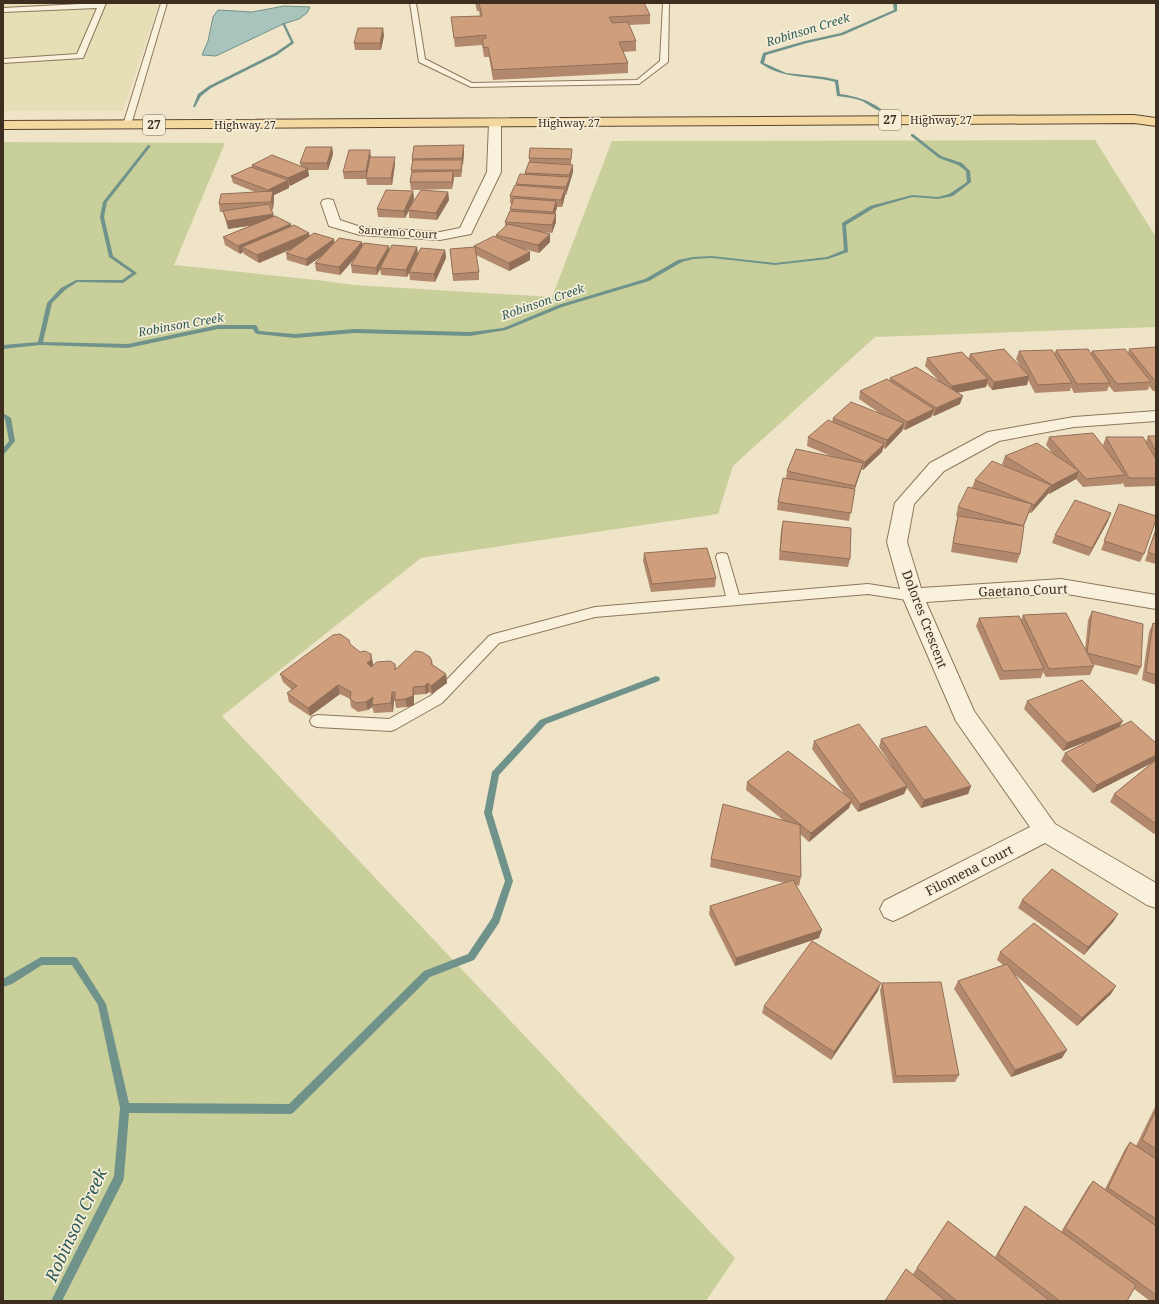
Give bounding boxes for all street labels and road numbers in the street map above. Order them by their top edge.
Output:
road number: 27 [879,110,901,130]
street label: Highway 27 [910,112,972,127]
road number: 27 [143,115,165,135]
street label: Highway 27 [538,115,600,130]
street label: Highway 27 [214,117,276,132]
street label: Sanremo Court [358,221,438,242]
street label: Dolores Crescent [898,567,952,671]
street label: Gaetano Court [978,579,1068,601]
street label: Filomena Court [922,840,1016,900]

